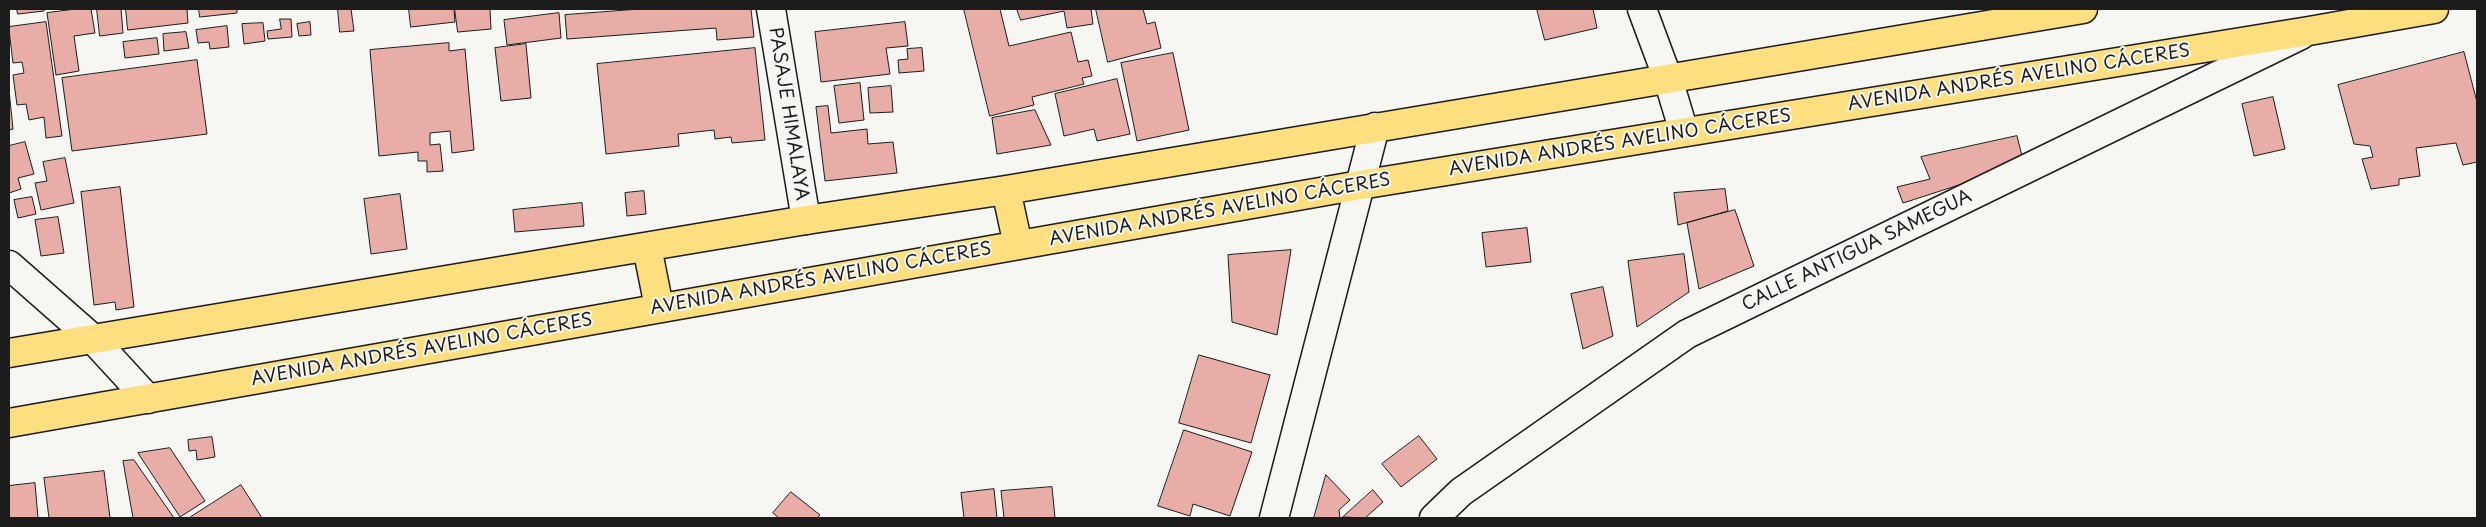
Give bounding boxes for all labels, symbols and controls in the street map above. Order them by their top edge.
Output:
street label: PASAJE HIMALAYA [764,26,812,202]
street label: AVENIDA ANDRÉS AVELINO CÁCERES [1846,40,2192,116]
street label: AVENIDA ANDRÉS AVELINO CÁCERES [1447,105,1793,181]
street label: AVENIDA ANDRÉS AVELINO CÁCERES [1048,169,1392,251]
street label: CALLE ANTIGUA SAMEGUA [1739,186,1975,316]
street label: AVENIDA ANDRÉS AVELINO CÁCERES [649,238,993,320]
street label: AVENIDA ANDRÉS AVELINO CÁCERES [250,309,594,391]

